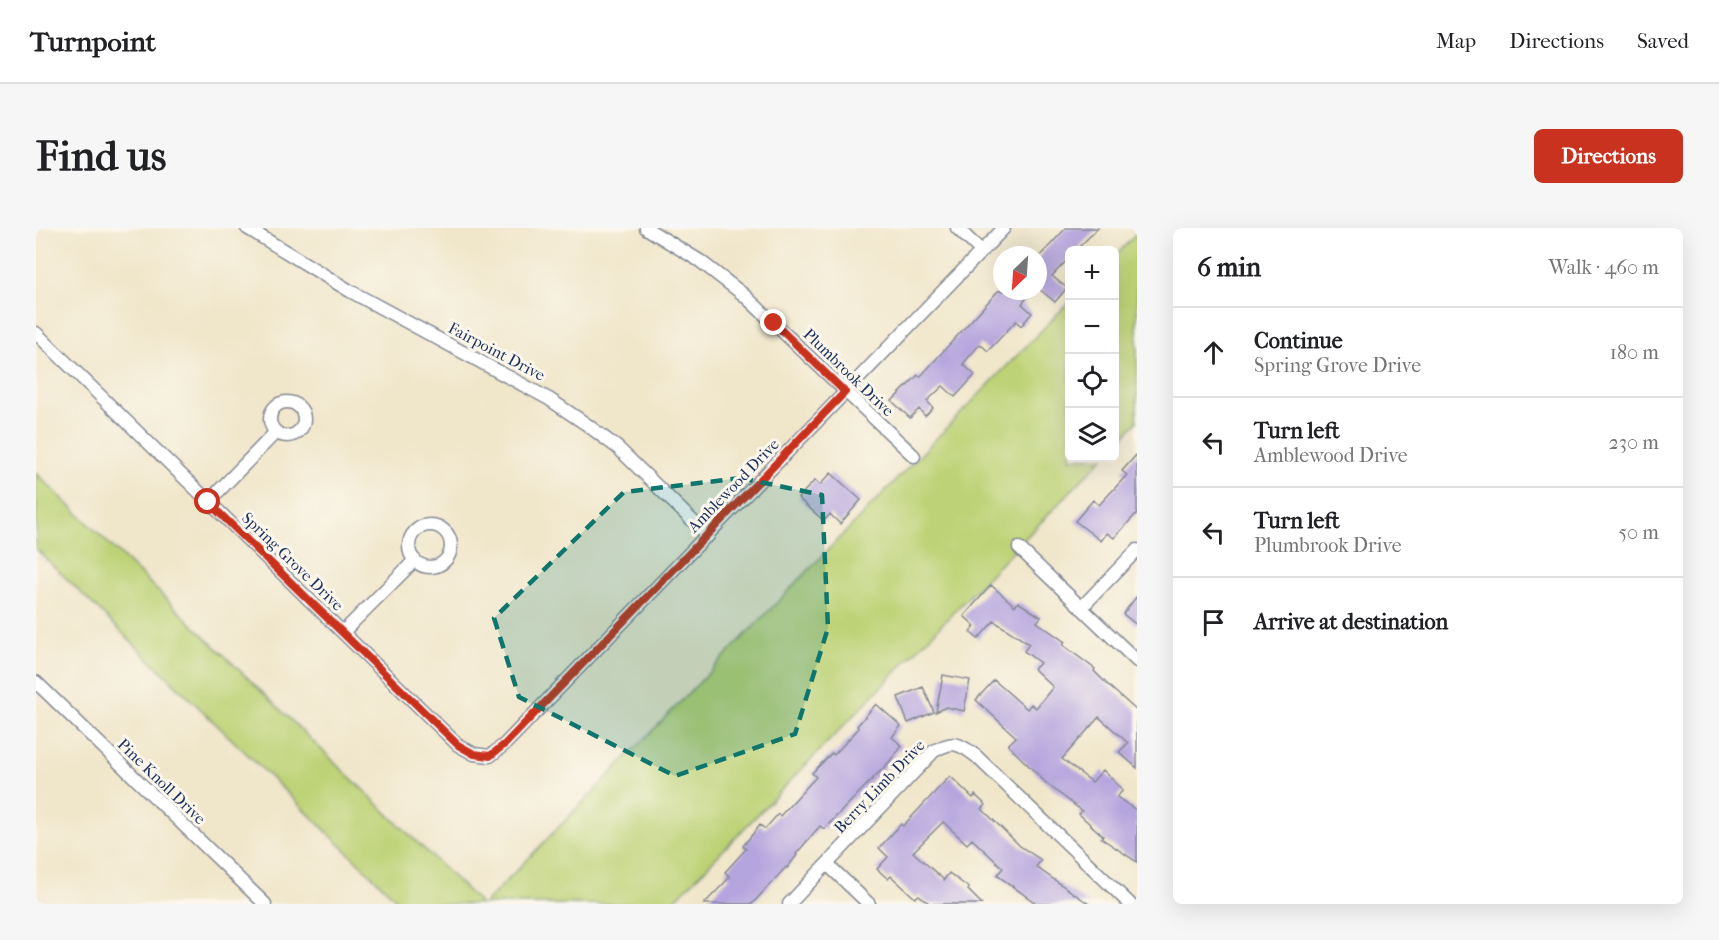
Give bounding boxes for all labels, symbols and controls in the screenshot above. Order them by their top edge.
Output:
text: Turnpoint [30,25,156,58]
text: Map [1436,29,1476,53]
text: Directions [1509,29,1604,53]
text: Saved [1637,29,1689,53]
button: Directions [1534,129,1683,183]
text: Find us [36,132,166,181]
north arrow [993,246,1047,300]
map controls [1065,246,1119,462]
button: + [1065,246,1119,300]
text: 6 min [1197,252,1261,283]
text: Walk · 460 m [1548,256,1659,279]
button: − [1065,300,1119,354]
route end [760,309,786,335]
street label: Fairpoint Drive [445,318,548,385]
street label: Plumbrook Drive [800,324,898,420]
text: Continue [1254,328,1343,354]
icon: ahead [1197,336,1230,369]
text: 180 m [1610,341,1659,364]
button: locate [1065,354,1119,408]
text: Spring Grove Drive [1254,354,1421,377]
button: layers [1065,408,1119,462]
text: Turn left [1254,418,1340,444]
icon: left [1197,426,1230,459]
text: 230 m [1609,431,1659,454]
street label: Amblewood Drive [683,434,783,537]
text: Amblewood Drive [1254,444,1408,467]
route start [194,488,220,514]
street label: Spring Grove Drive [238,508,347,615]
text: Turn left [1254,508,1340,534]
icon: left [1197,516,1230,549]
text: 50 m [1618,521,1659,544]
text: Plumbrook Drive [1254,534,1402,557]
icon: arrive [1197,606,1230,639]
text: Arrive at destination [1254,609,1448,635]
street label: Pine Knoll Drive [114,735,210,828]
street label: Berry Limb Drive [830,736,929,837]

